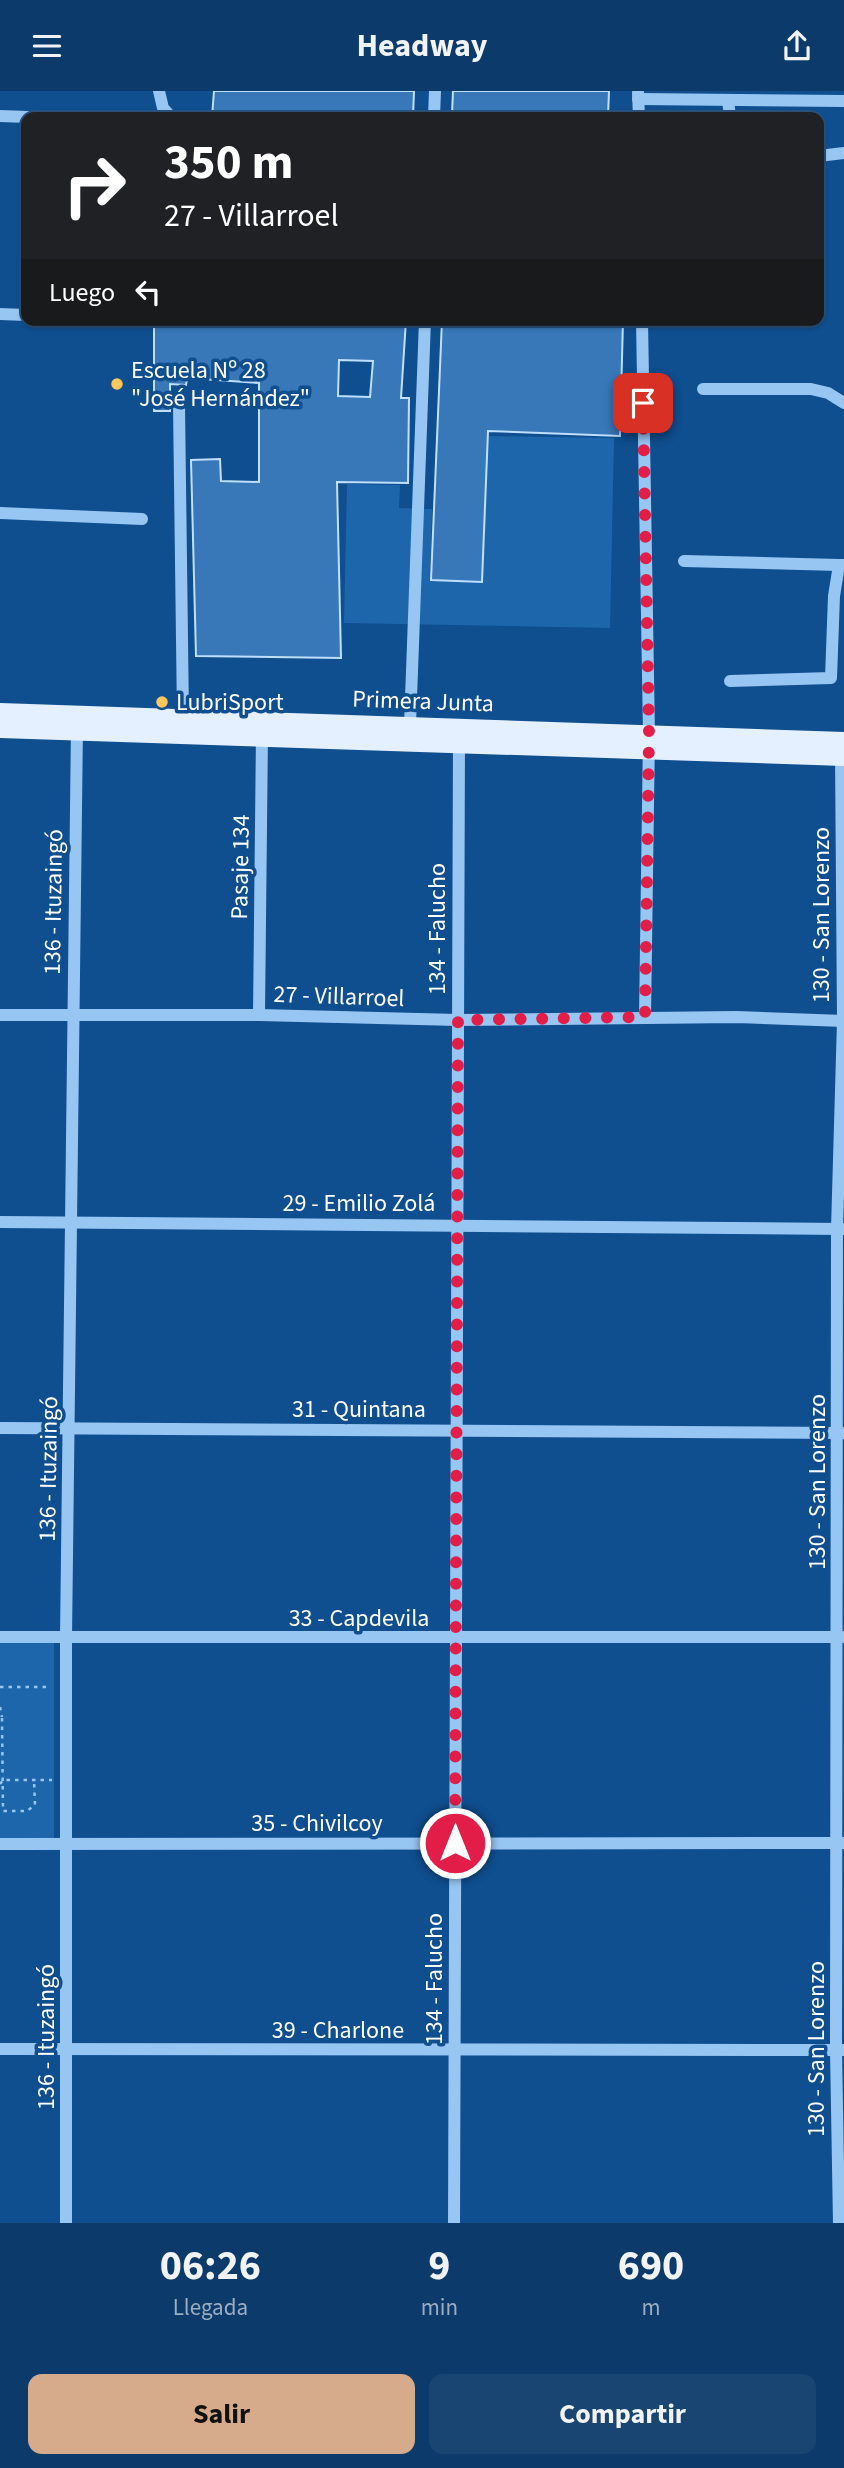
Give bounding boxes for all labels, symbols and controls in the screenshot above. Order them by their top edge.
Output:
text: Headway [356,23,488,69]
icon: menu [28,27,66,65]
icon: share [778,27,816,65]
text: 350 m [164,128,293,198]
icon: right [49,140,140,231]
text: 27 - Villarroel [164,193,339,239]
icon: left [129,273,167,311]
text: Luego [49,274,115,311]
place label: Escuela Nº 28 "José Hernández" [131,353,310,416]
pin [613,373,673,433]
marker: Escuela Nº 28 "José Hernández" [109,376,125,392]
icon: arrive [624,384,662,422]
street label: Primera Junta [352,682,494,721]
place label: LubriSport [176,685,284,720]
marker: LubriSport [154,694,170,710]
street label: Pasaje 134 [222,814,259,920]
street label: 130 - San Lorenzo [804,827,839,1003]
street label: 136 - Ituzaingó [35,829,72,975]
street label: 134 - Falucho [420,863,455,995]
street label: 27 - Villarroel [273,977,405,1016]
street label: 29 - Emilio Zolá [283,1186,435,1221]
street label: 31 - Quintana [292,1392,426,1427]
street label: 130 - San Lorenzo [800,1394,835,1570]
street label: 136 - Ituzaingó [30,1396,67,1542]
street label: 33 - Capdevila [289,1601,429,1636]
street label: 35 - Chivilcoy [251,1806,383,1841]
position arrow [418,1806,492,1880]
street label: 134 - Falucho [417,1913,452,2045]
street label: 130 - San Lorenzo [799,1961,834,2137]
street label: 136 - Ituzaingó [29,1964,64,2110]
street label: 39 - Charlone [272,2013,404,2048]
text: 06:26 [160,2236,261,2296]
text: 9 [428,2236,450,2296]
text: 690 [618,2236,684,2296]
text: Llegada [173,2291,248,2324]
text: min [421,2291,458,2324]
text: m [641,2291,661,2324]
button: Salir [28,2374,415,2454]
button: Compartir [429,2374,816,2454]

